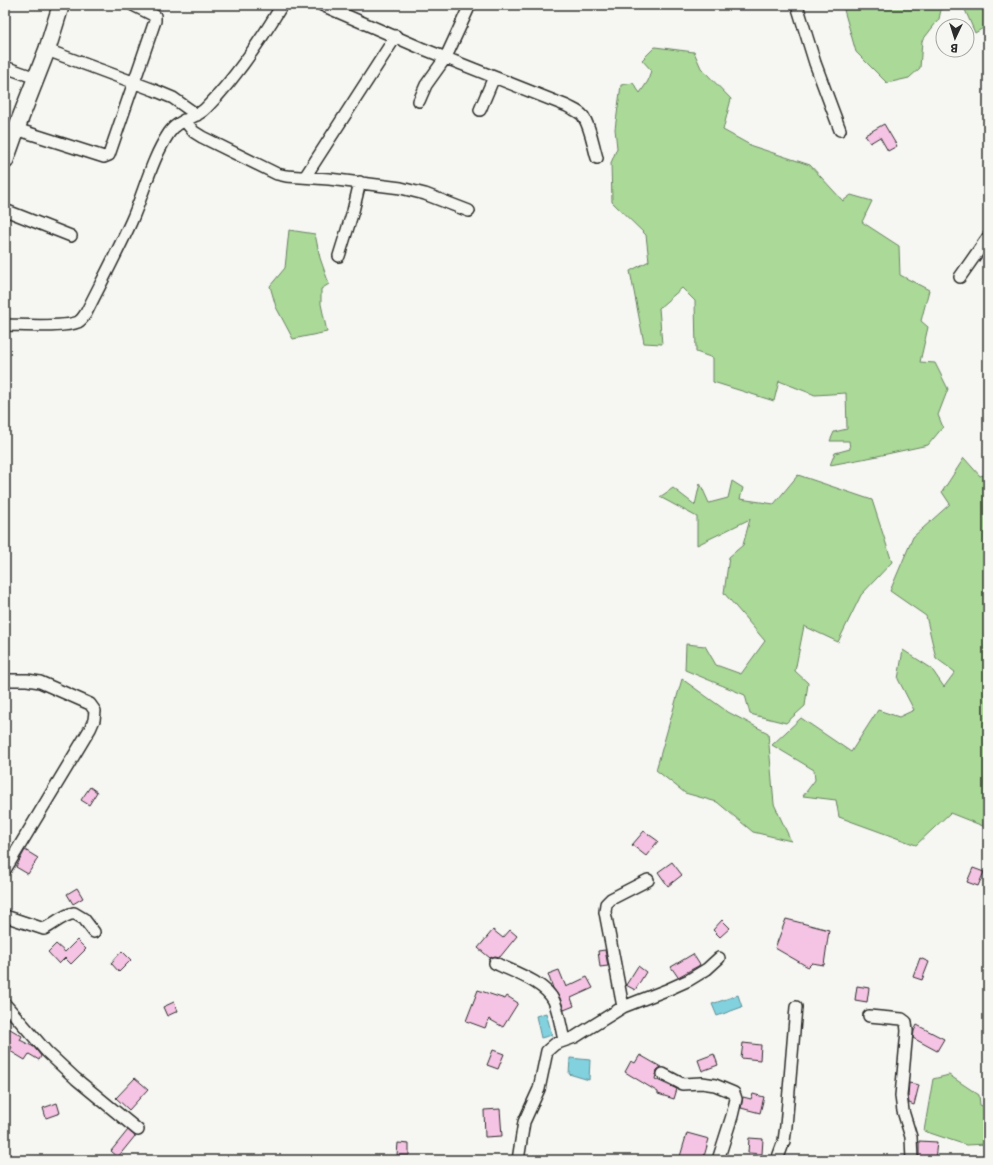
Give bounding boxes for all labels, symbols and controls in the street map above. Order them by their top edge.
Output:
north arrow [935,18,975,58]
text: B [949,40,959,57]

